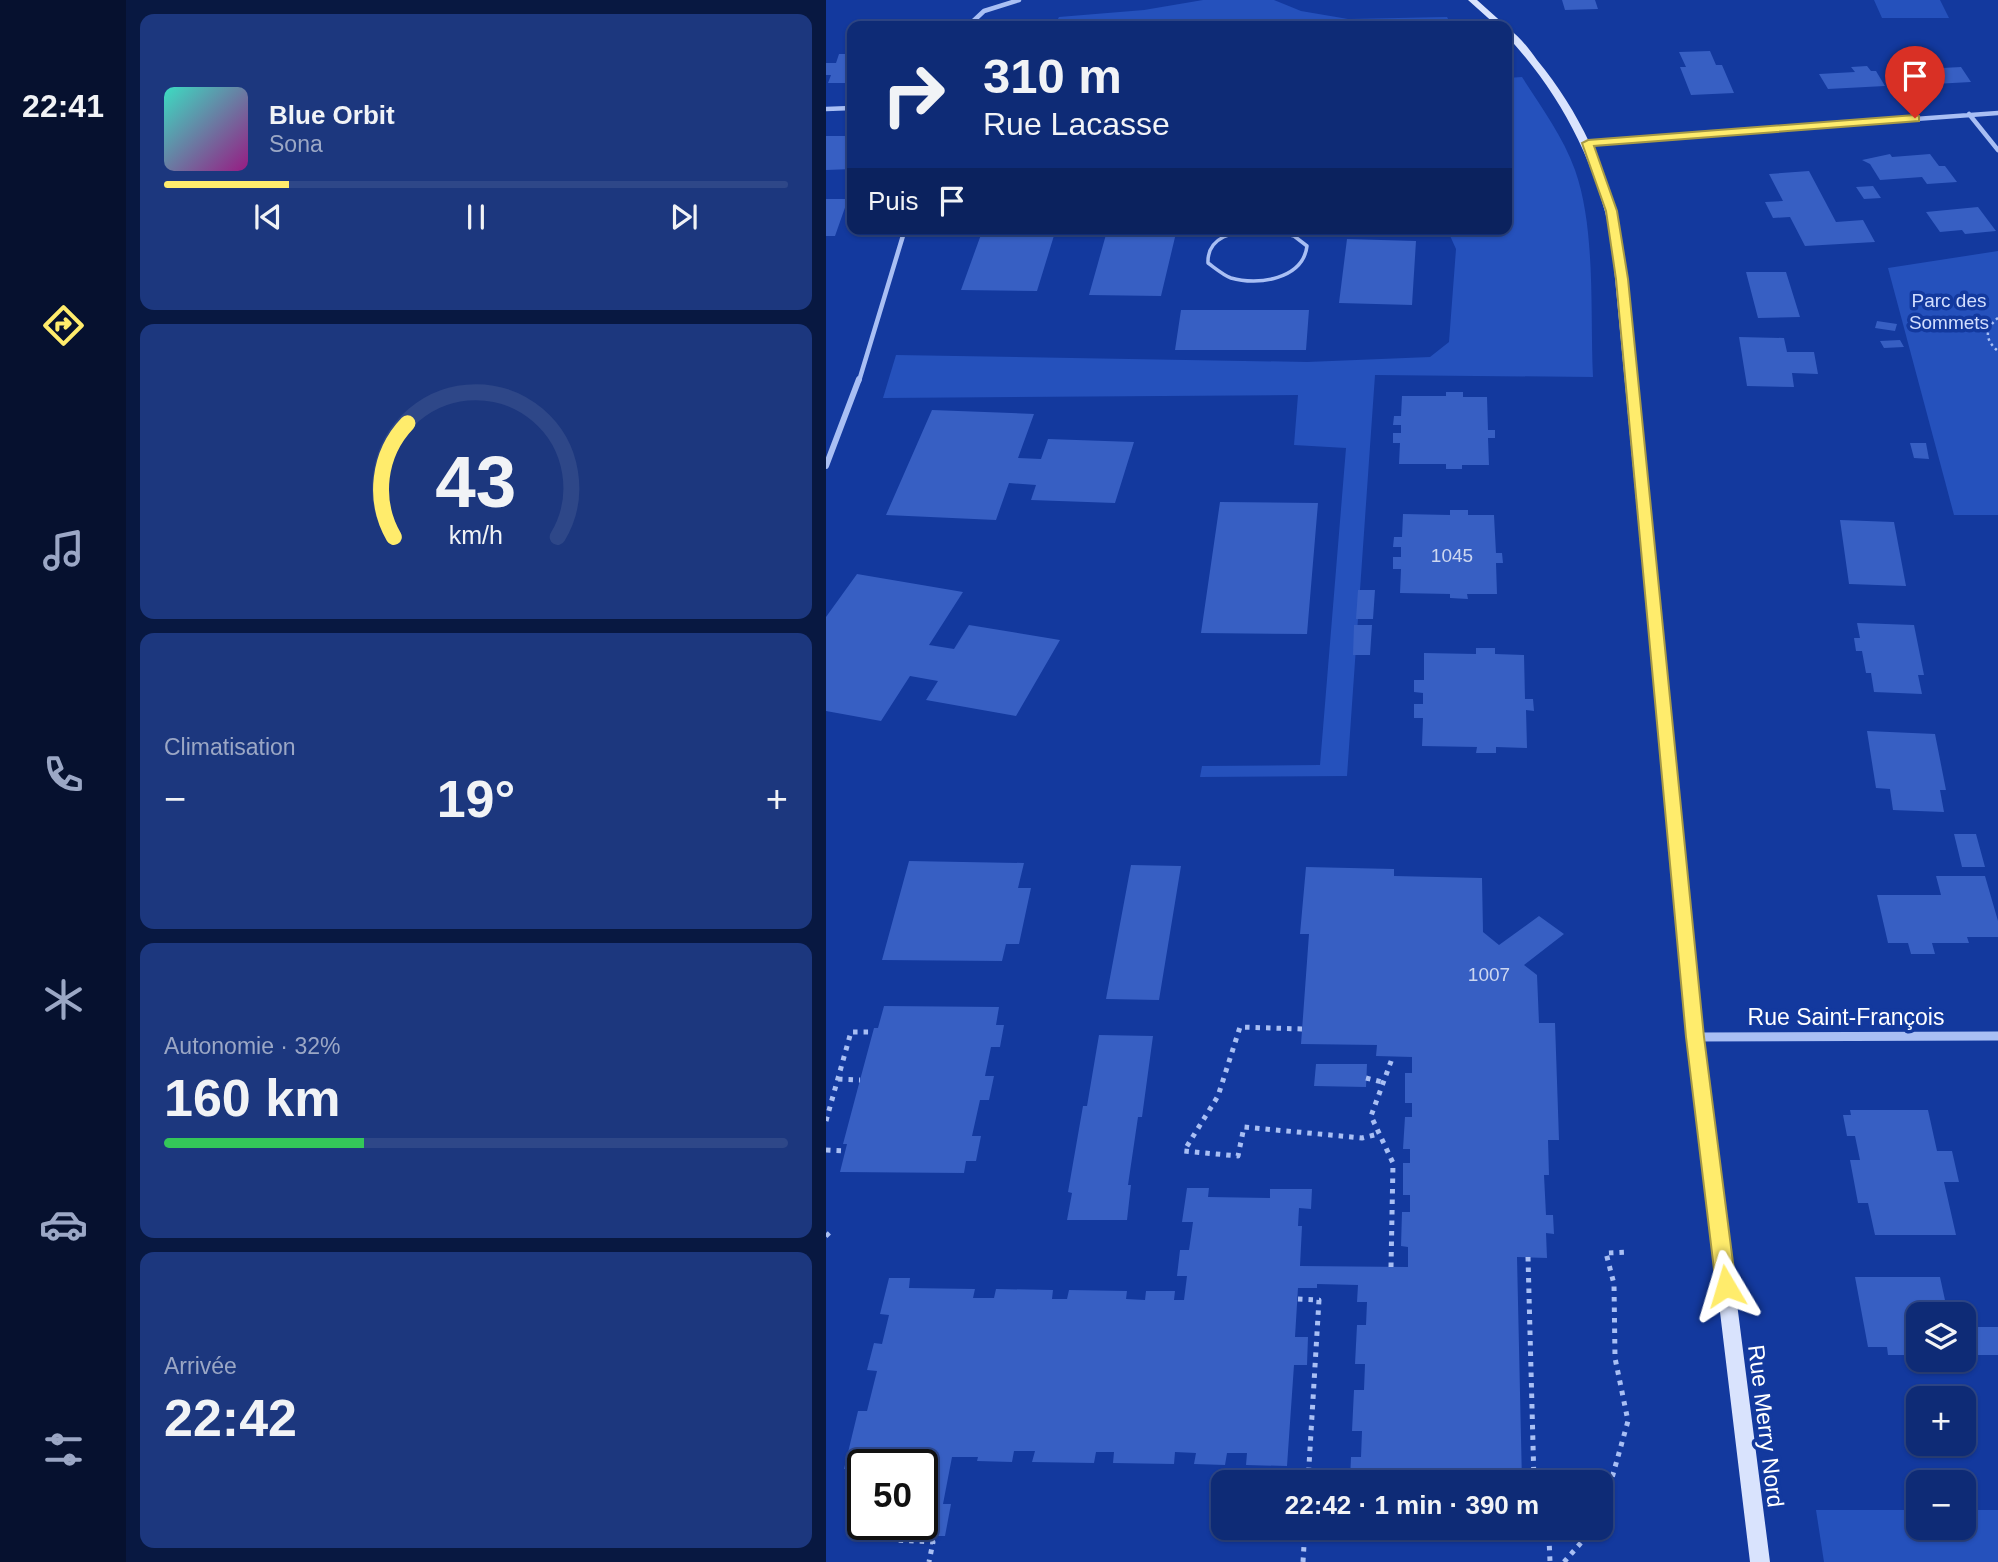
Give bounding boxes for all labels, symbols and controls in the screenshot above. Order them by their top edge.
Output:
pin [1885,46,1945,118]
icon: right [868,49,959,140]
text: 310 m [983,49,1122,103]
icon: arrive [1896,57,1934,95]
text: 22:41 [22,88,104,124]
text: Blue Orbit [269,100,395,130]
text: Rue Lacasse [983,106,1170,142]
text: Sona [269,131,323,157]
icon: arrive [933,182,971,220]
text: Puis [868,186,919,216]
icon: previous [249,198,287,236]
icon: pause [457,198,495,236]
icon: next [665,198,703,236]
park label: Parc des Sommets [1909,290,1989,333]
icon: directions [39,301,88,350]
text: 43 [436,442,516,523]
text: km/h [449,521,503,549]
icon: music [39,526,88,575]
house number: 1045 [1431,545,1473,566]
text: Climatisation [164,734,296,760]
icon: phone [39,750,88,799]
text: 19° [437,770,515,828]
text: − [164,778,186,820]
text: + [766,778,788,820]
house number: 1007 [1468,964,1510,985]
icon: climate [39,975,88,1024]
street label: Rue Saint-François [1748,1004,1944,1030]
text: Autonomie · 32% [164,1033,340,1059]
text: 160 km [164,1069,340,1127]
icon: car [39,1200,88,1249]
position arrow [1689,1249,1763,1323]
map controls [1906,1302,1976,1540]
button: layers [1906,1302,1976,1372]
street label: Rue Merry Nord [1743,1343,1789,1509]
text: Arrivée [164,1353,237,1379]
button: + [1906,1386,1976,1456]
text: 22:42 [164,1389,297,1447]
icon: filters [39,1425,88,1474]
speed limit sign: 50 [847,1449,938,1540]
button: − [1906,1470,1976,1540]
text: 22:42 · 1 min · 390 m [1285,1490,1539,1520]

